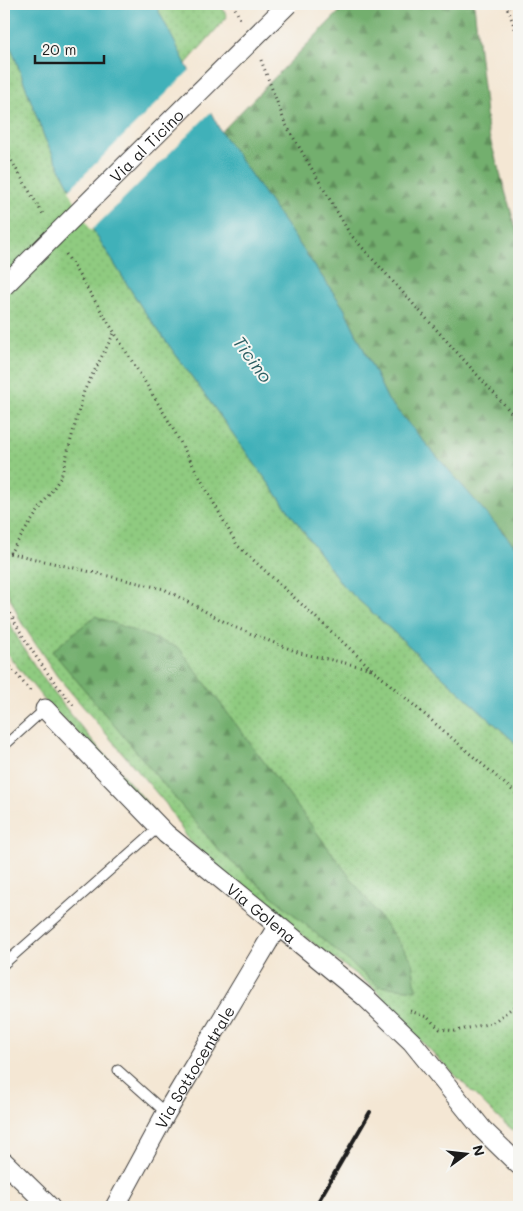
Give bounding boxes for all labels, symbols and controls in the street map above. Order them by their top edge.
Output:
scale bar [35,32,104,64]
text: 20 m [42,39,76,59]
street label: Via al Ticino [104,104,187,186]
water label: Ticino [228,331,278,387]
street label: Via Golena [223,878,301,947]
street label: Via Sottocentrale [149,1001,238,1132]
north arrow [440,1128,490,1178]
text: N [468,1143,490,1158]

